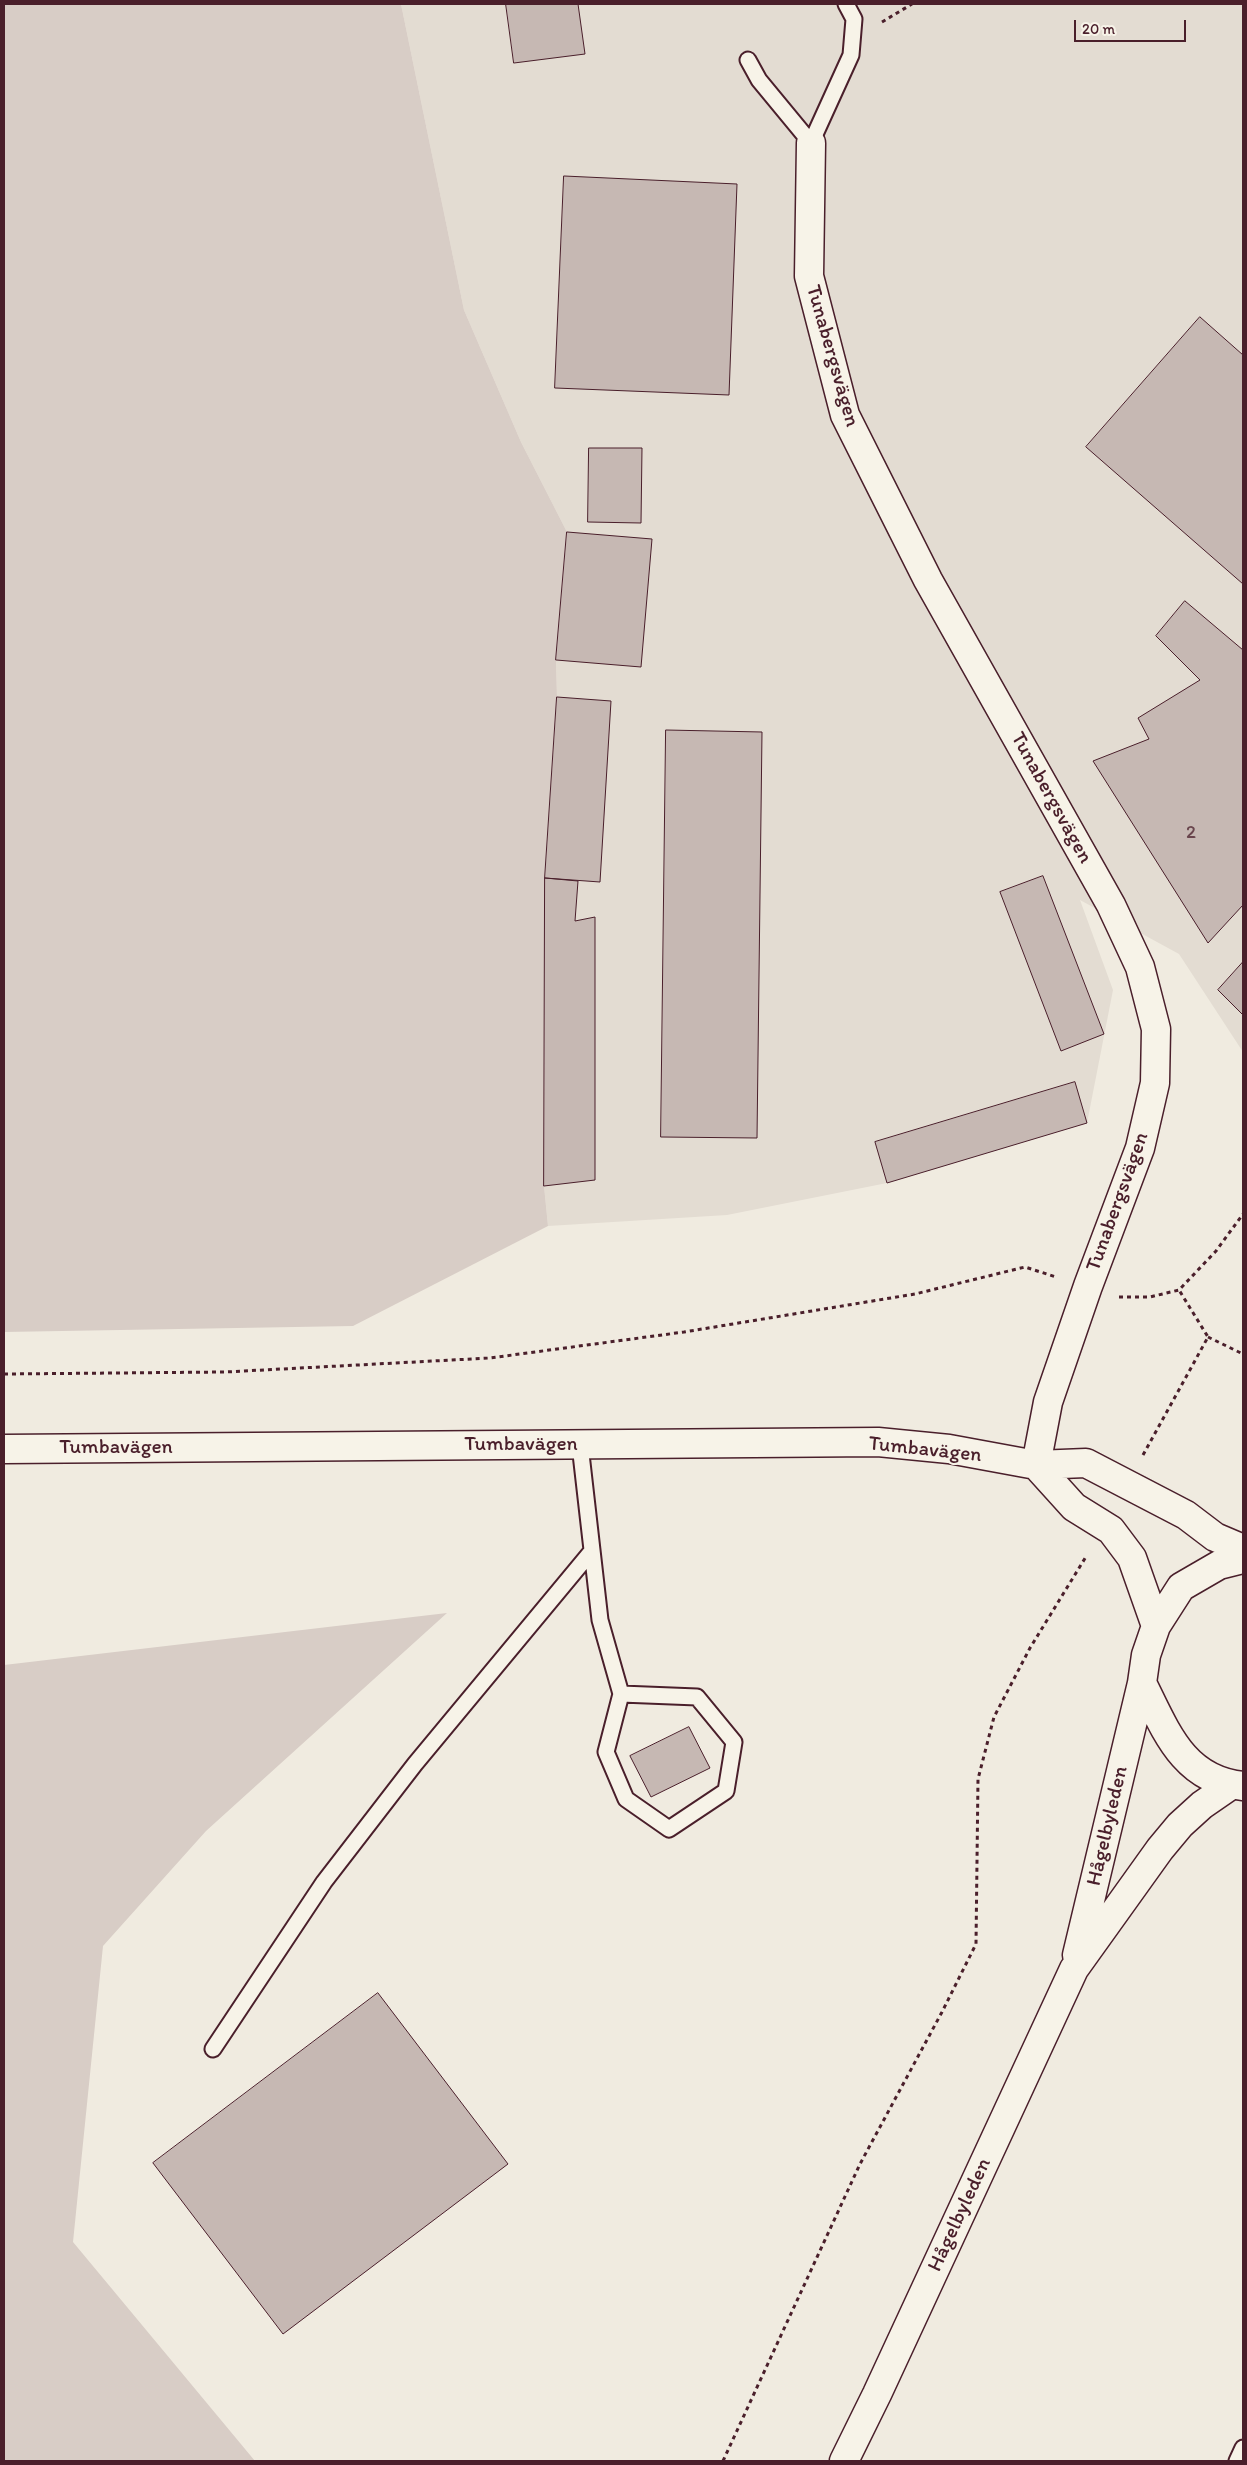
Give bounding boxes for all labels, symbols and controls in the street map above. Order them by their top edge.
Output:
scale bar [1077,10,1190,42]
text: 20 m [1082,20,1115,38]
street label: Tunabergsvägen [800,282,864,430]
street label: Tunabergsvägen [1005,728,1097,868]
house number: 2 [1186,822,1196,844]
street label: Tunabergsvägen [1081,1129,1155,1275]
street label: Tumbavägen [464,1432,578,1458]
street label: Tumbavägen [867,1432,983,1468]
street label: Tumbavägen [59,1435,173,1461]
street label: Hågelbyleden [1082,1764,1134,1888]
street label: Hågelbyleden [923,2154,997,2276]

